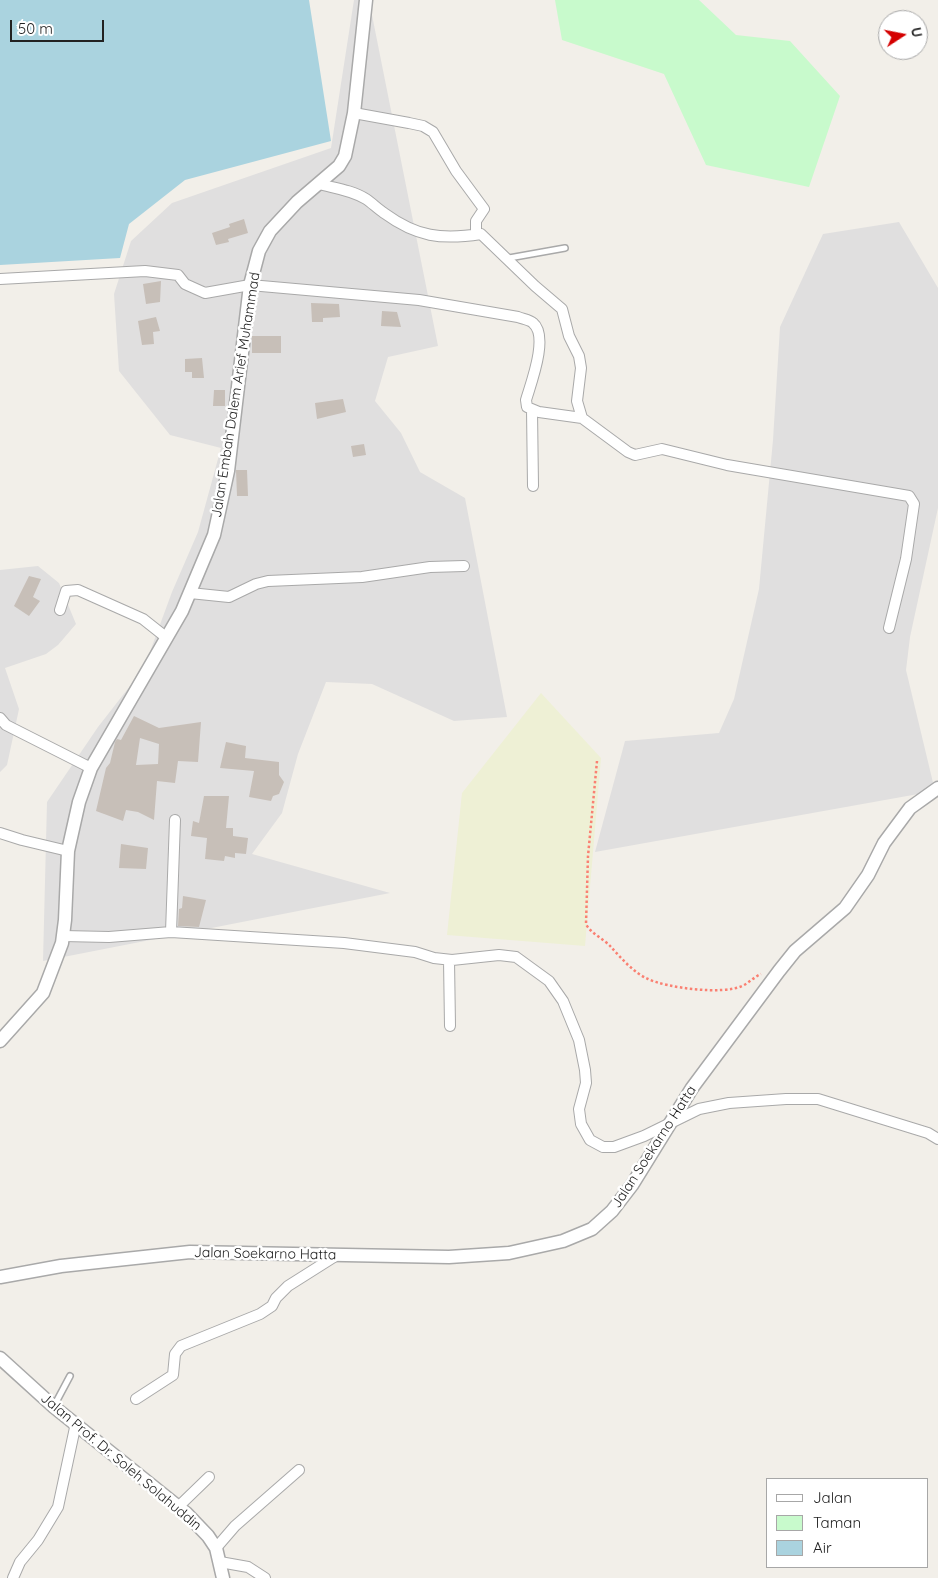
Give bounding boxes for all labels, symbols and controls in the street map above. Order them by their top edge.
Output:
scale bar [12,10,106,42]
north arrow [878,10,928,60]
text: 50 m [18,19,53,38]
text: U [907,26,927,39]
street label: Jalan Embah Dalem Arief Muhammad [208,271,264,519]
street label: Jalan Soekarno Hatta [608,1083,700,1211]
street label: Jalan Soekarno Hatta [194,1244,336,1264]
street label: Jalan Prof. Dr. Soleh Solahuddin [37,1390,205,1534]
legend [766,1478,928,1568]
text: Jalan [813,1488,852,1507]
text: Taman [813,1513,861,1532]
text: Air [813,1538,832,1557]

